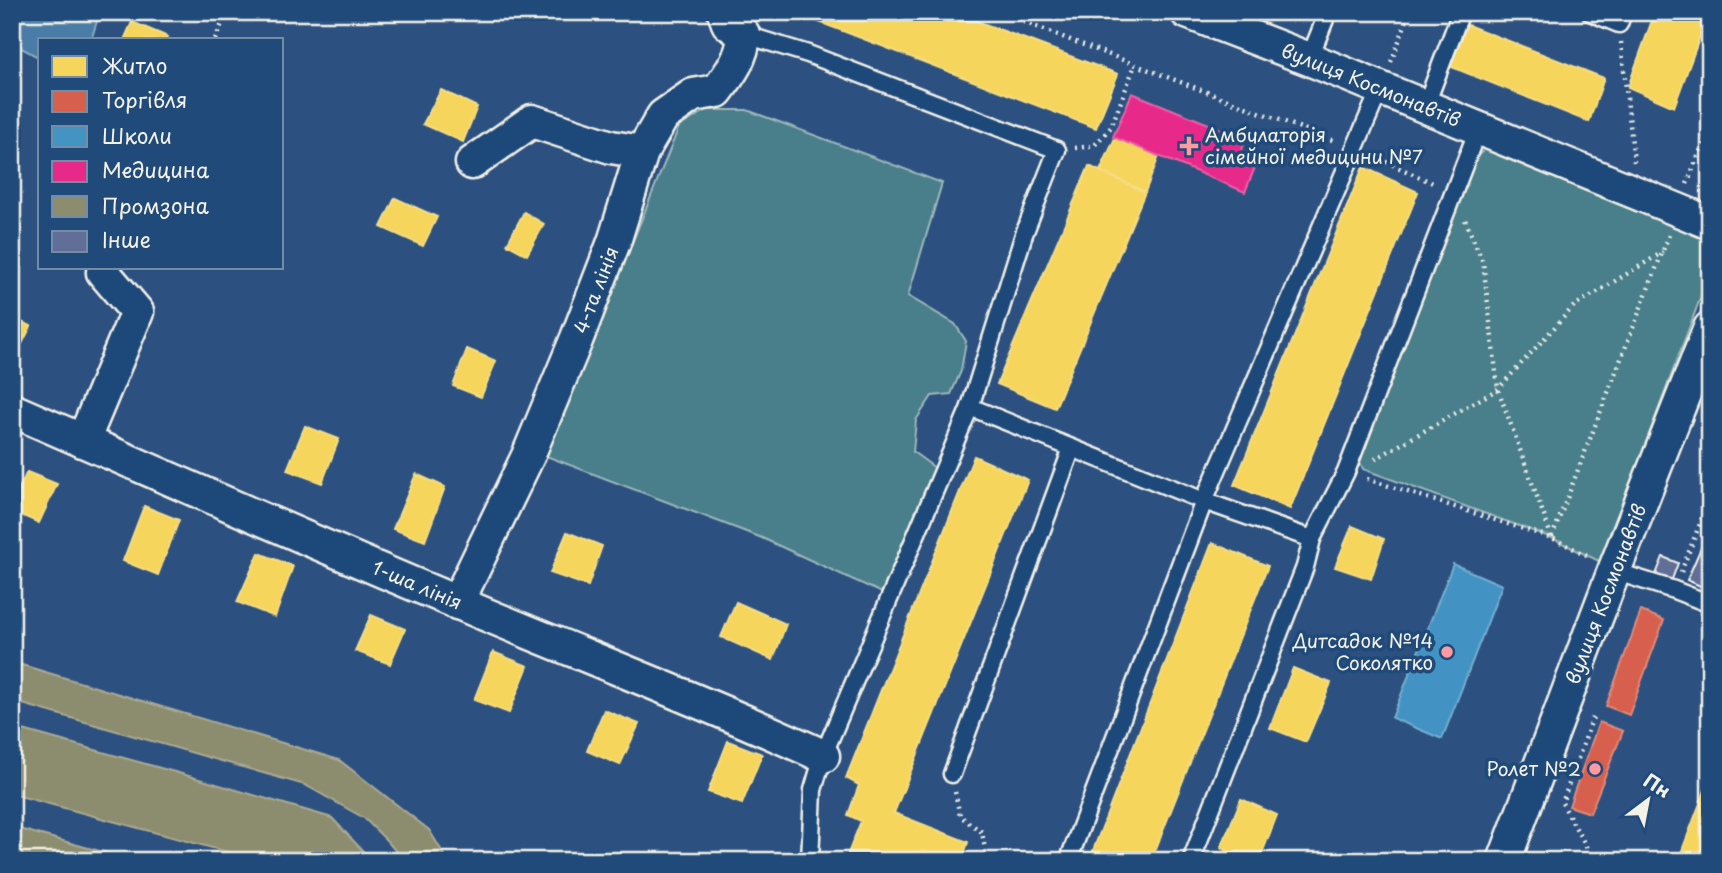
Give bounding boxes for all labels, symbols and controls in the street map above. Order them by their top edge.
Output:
street label: вулиця Космонавтів [1278,35,1465,133]
legend [38,38,284,270]
text: Житло [102,49,167,81]
text: Торгівля [102,83,187,115]
text: Школи [102,119,172,151]
place label: Амбулаторія сімейної медицини №7 [1205,120,1423,170]
marker: Амбулаторія сімейної медицини №7 [1179,136,1199,156]
text: Медицина [102,153,210,185]
text: Промзона [102,189,209,221]
text: Інше [102,223,151,255]
street label: 4-та лінія [566,242,624,337]
street label: вулиця Космонавтів [1558,499,1652,688]
street label: 1-ша лінія [368,553,467,616]
place label: Дитсадок №14 Соколятко [1292,626,1433,676]
marker: Дитсадок №14 Соколятко [1439,644,1455,660]
place label: Ролет №2 [1486,754,1581,782]
marker: Ролет №2 [1587,761,1603,777]
north arrow [1614,764,1684,834]
text: Пн [1638,766,1677,804]

